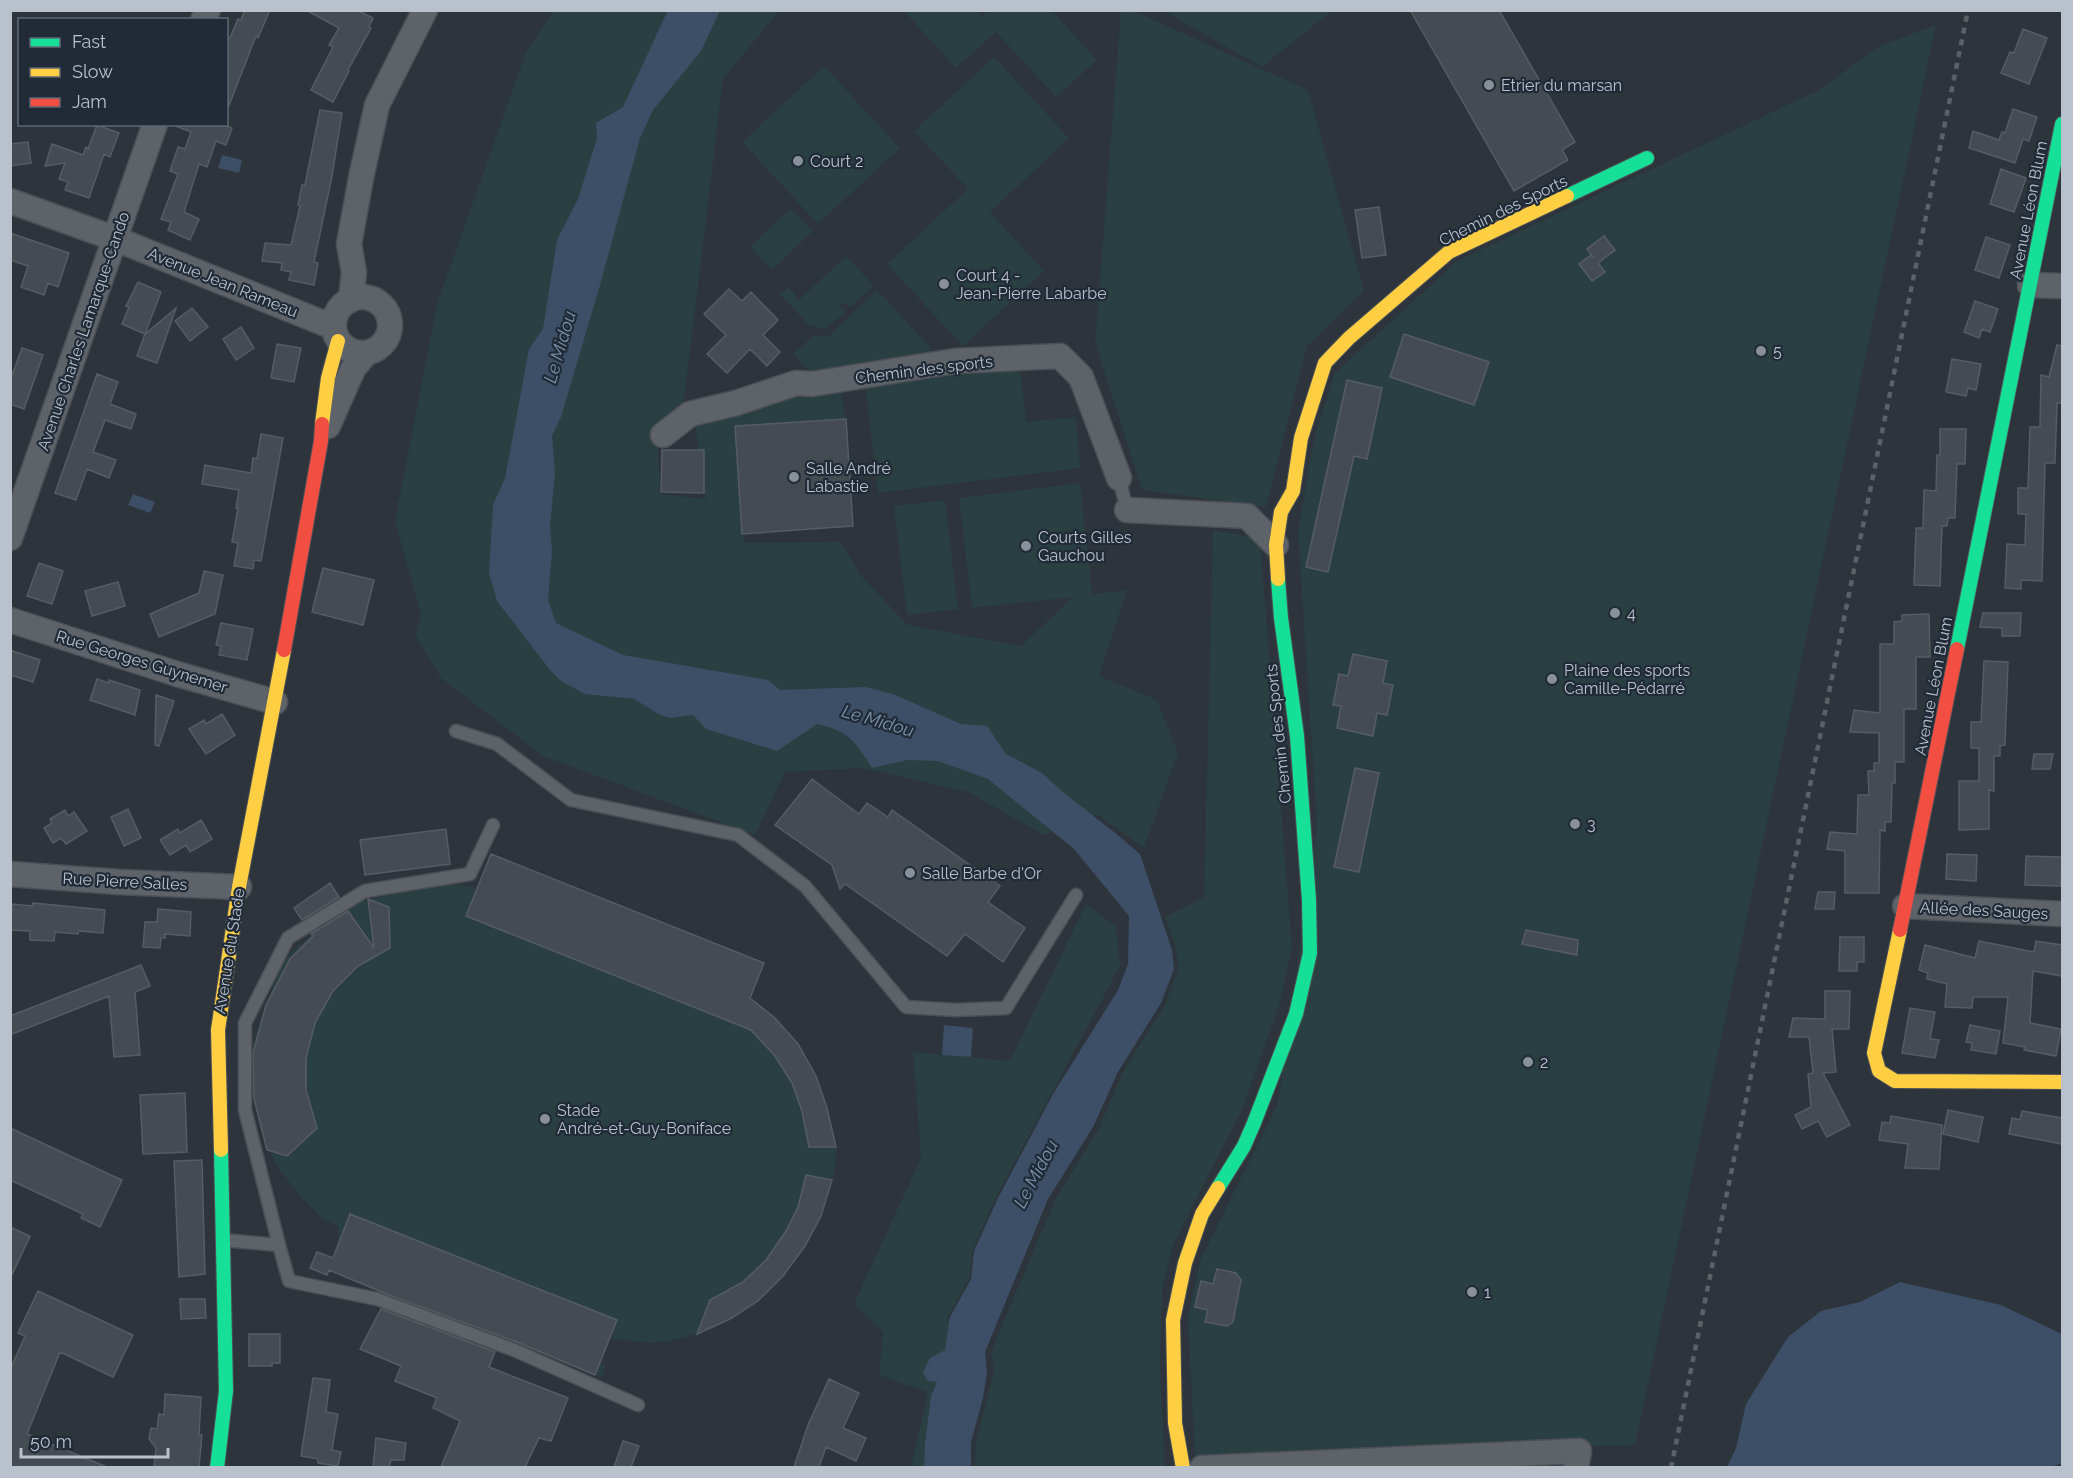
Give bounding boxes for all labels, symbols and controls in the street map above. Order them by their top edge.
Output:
legend [18,18,228,126]
text: Fast [72,31,106,52]
text: Slow [72,61,113,82]
place label: Etrier du marsan [1501,76,1622,95]
marker: Etrier du marsan [1482,78,1496,92]
text: Jam [72,91,107,112]
street label: Avenue Léon Blum [2006,139,2051,281]
place label: Court 2 [810,152,863,171]
marker: Court 2 [791,154,805,168]
street label: Chemin des Sports [1436,171,1571,250]
street label: Avenue Charles Lamarque-Cando [34,209,133,453]
street label: Avenue Jean Rameau [145,244,301,321]
place label: Court 4 - Jean-Pierre Labarbe [956,266,1107,303]
marker: Court 4 - Jean-Pierre Labarbe [937,277,951,291]
water label: Le Midou [539,308,580,385]
place label: 5 [1773,342,1782,361]
marker: 5 [1754,344,1768,358]
street label: Chemin des sports [854,352,994,387]
place label: Salle André Labastie [806,459,891,496]
marker: Salle André Labastie [787,470,801,484]
place label: Courts Gilles Gauchou [1038,528,1132,565]
marker: Courts Gilles Gauchou [1019,539,1033,553]
place label: 4 [1627,604,1636,623]
marker: 4 [1608,606,1622,620]
street label: Avenue Léon Blum [1911,615,1956,757]
street label: Rue Georges Guynemer [54,626,230,697]
place label: Plaine des sports Camille-Pédarré [1564,661,1691,698]
street label: Chemin des Sports [1262,663,1295,805]
marker: Plaine des sports Camille-Pédarré [1545,672,1559,686]
water label: Le Midou [840,700,917,741]
place label: 3 [1587,815,1596,834]
marker: 3 [1568,817,1582,831]
place label: Salle Barbe d'Or [922,864,1042,883]
marker: Salle Barbe d'Or [903,866,917,880]
street label: Rue Pierre Salles [62,869,188,894]
street label: Avenue du Stade [210,887,249,1015]
street label: Allée des Sauges [1919,898,2049,923]
place label: 2 [1540,1053,1548,1072]
marker: 2 [1521,1055,1535,1069]
place label: Stade André-et-Guy-Boniface [557,1101,731,1138]
marker: Stade André-et-Guy-Boniface [538,1112,552,1126]
water label: Le Midou [1009,1136,1062,1211]
place label: 1 [1484,1283,1491,1302]
marker: 1 [1465,1285,1479,1299]
scale bar [21,1421,168,1459]
text: 50 m [30,1431,72,1452]

